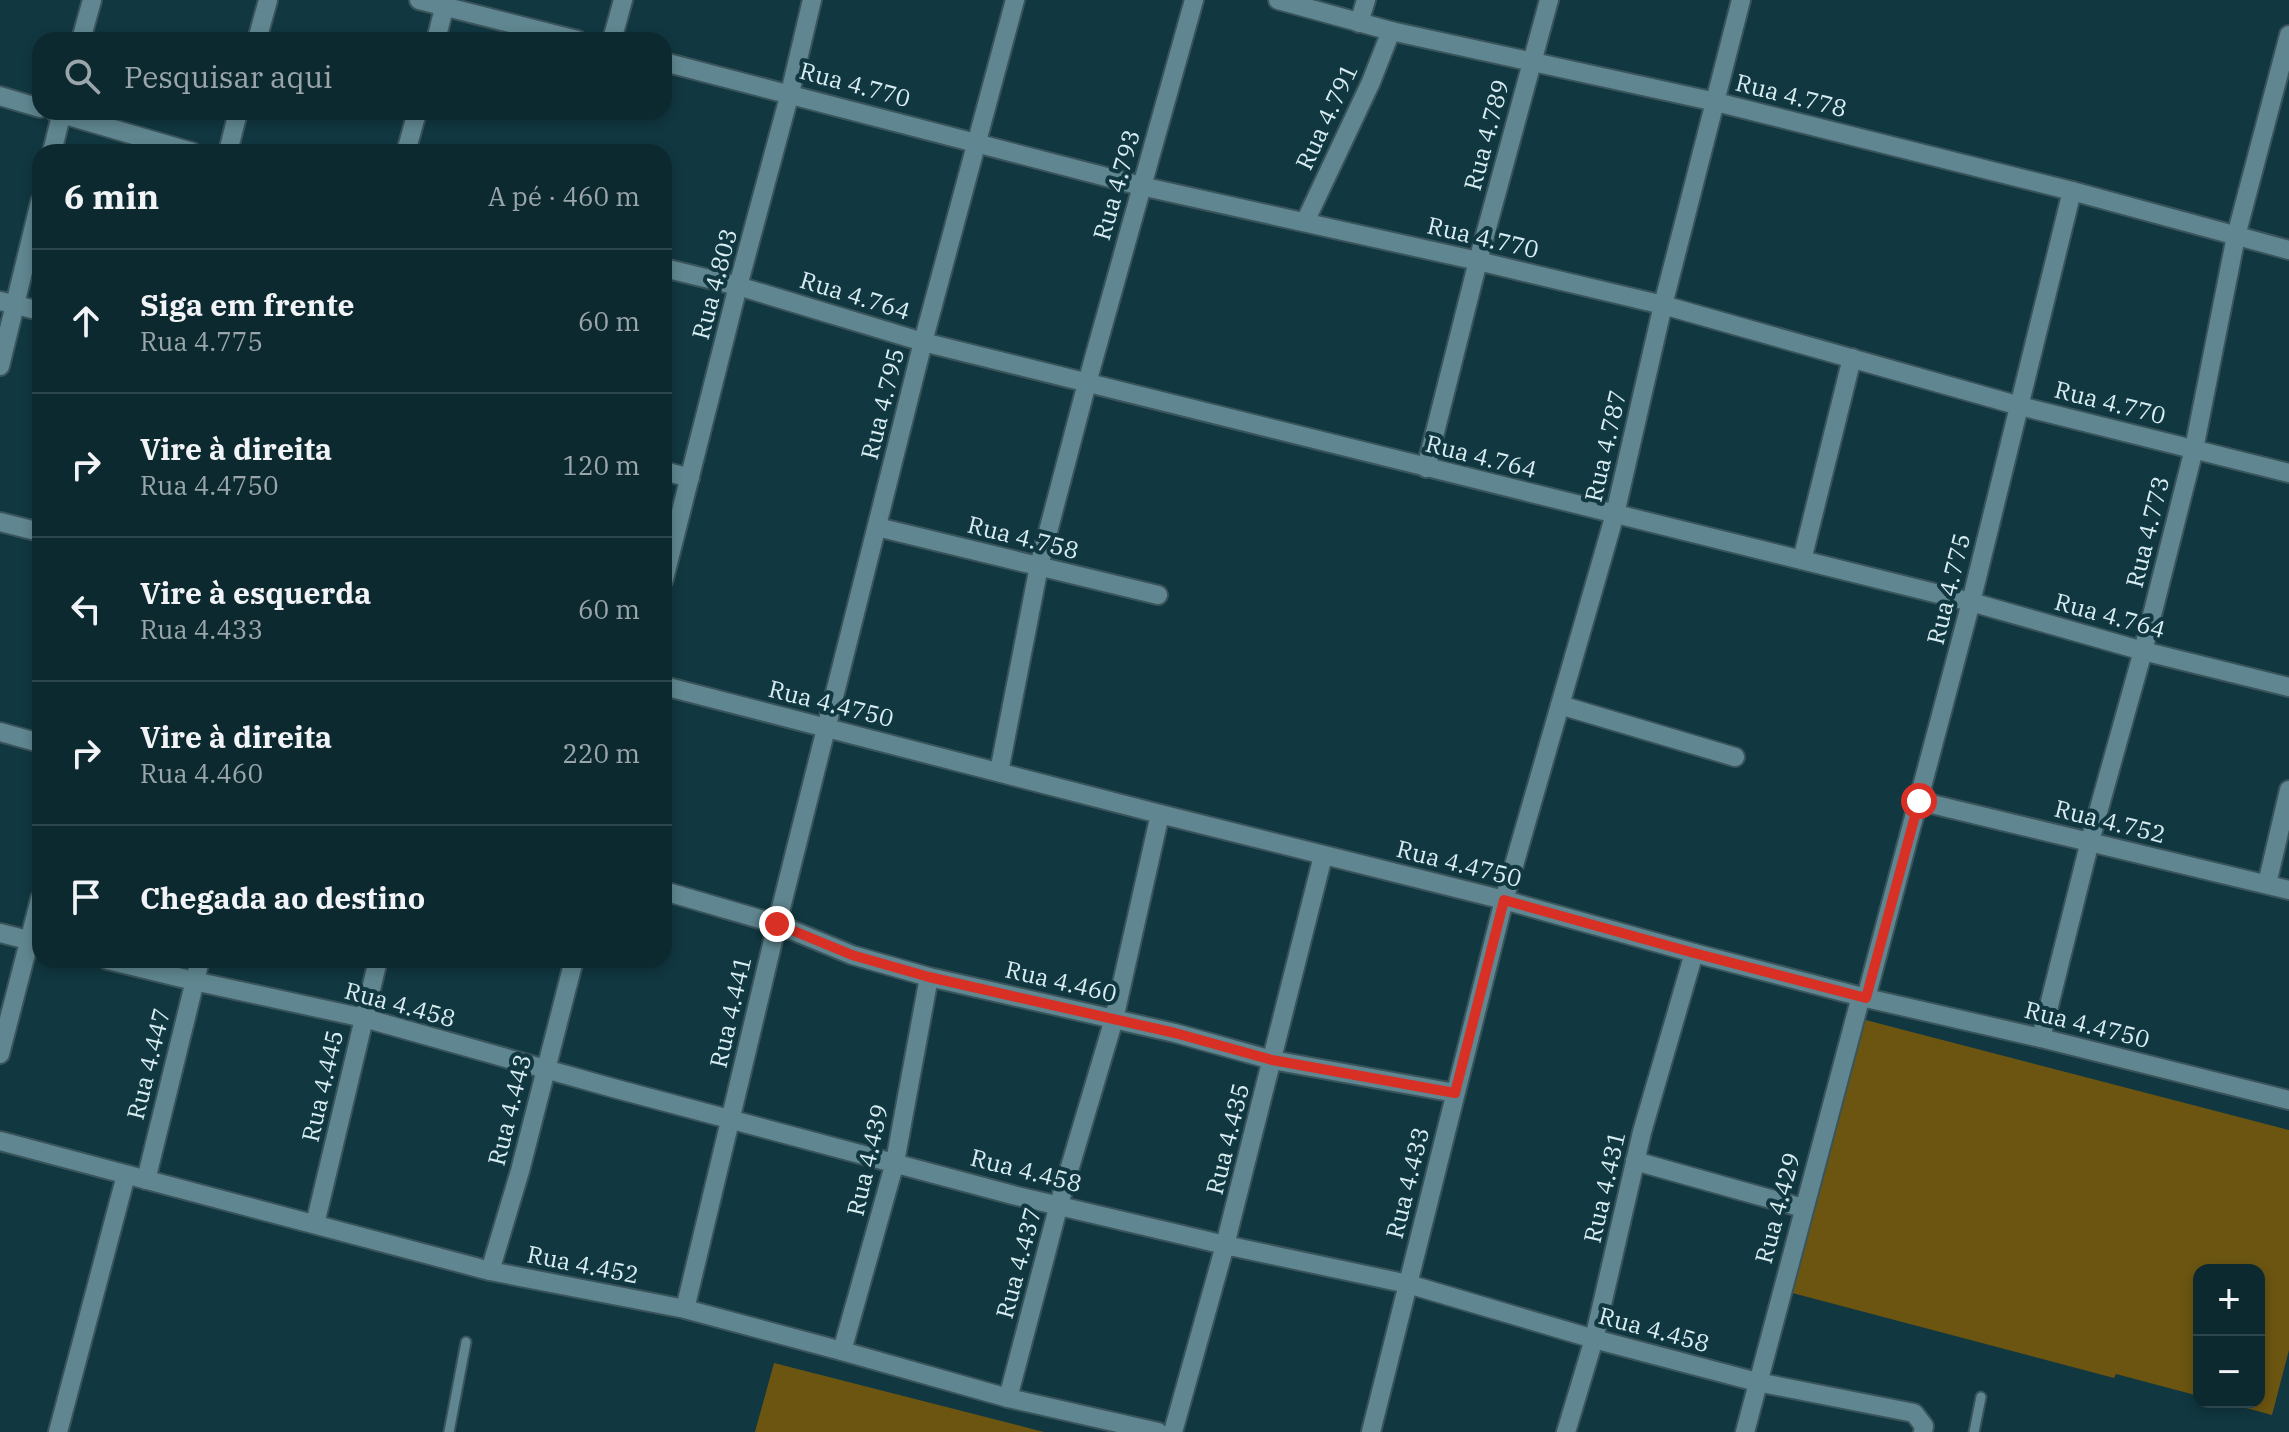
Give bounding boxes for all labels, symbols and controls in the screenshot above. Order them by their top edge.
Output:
search box [32,32,672,120]
icon: search [60,54,104,98]
street label: Rua 4.770 [796,54,914,114]
text: Pesquisar aqui [124,57,332,96]
street label: Rua 4.791 [1288,58,1365,175]
street label: Rua 4.778 [1732,66,1850,124]
street label: Rua 4.789 [1456,76,1516,194]
street label: Rua 4.793 [1085,126,1147,244]
text: 6 min [64,174,159,218]
text: A pé · 460 m [488,179,640,213]
street label: Rua 4.770 [1424,209,1542,265]
street label: Rua 4.803 [684,225,744,343]
street label: Rua 4.764 [796,263,914,327]
text: Siga em frente [140,285,355,324]
icon: ahead [64,299,108,343]
text: 60 m [578,304,640,338]
text: Rua 4.775 [140,324,263,358]
street label: Rua 4.795 [853,345,911,463]
street label: Rua 4.770 [2051,373,2169,431]
street label: Rua 4.787 [1577,387,1633,505]
street label: Rua 4.764 [1422,427,1540,485]
text: Vire à direita [140,429,332,468]
icon: right [64,443,108,487]
text: 120 m [562,448,640,482]
text: Rua 4.4750 [140,468,279,502]
street label: Rua 4.773 [2118,473,2176,591]
street label: Rua 4.758 [964,508,1082,566]
street label: Rua 4.775 [1919,530,1977,648]
text: Vire à esquerda [140,573,371,612]
street label: Rua 4.764 [2051,585,2169,645]
icon: left [64,587,108,631]
text: 60 m [578,592,640,626]
text: Rua 4.433 [140,612,263,646]
street label: Rua 4.4750 [765,672,897,734]
text: Vire à direita [140,717,332,756]
icon: right [64,731,108,775]
text: 220 m [562,736,640,770]
text: Rua 4.460 [140,756,263,790]
route start [1901,783,1937,819]
street label: Rua 4.752 [2051,792,2169,850]
street label: Rua 4.4750 [1393,832,1525,894]
icon: arrive [64,875,108,919]
text: Chegada ao destino [140,878,425,917]
route end [759,906,795,942]
street label: Rua 4.441 [702,953,758,1071]
street label: Rua 4.460 [1002,953,1120,1009]
street label: Rua 4.458 [341,974,459,1034]
street label: Rua 4.4750 [2021,993,2153,1055]
street label: Rua 4.447 [119,1005,177,1123]
street label: Rua 4.445 [294,1027,350,1145]
street label: Rua 4.443 [480,1051,538,1169]
street label: Rua 4.435 [1198,1080,1256,1198]
street label: Rua 4.439 [839,1101,895,1219]
street label: Rua 4.433 [1378,1124,1436,1242]
street label: Rua 4.431 [1576,1128,1632,1246]
street label: Rua 4.458 [967,1141,1085,1199]
street label: Rua 4.429 [1747,1149,1807,1267]
street label: Rua 4.437 [988,1204,1048,1322]
street label: Rua 4.452 [524,1237,642,1291]
map controls [2193,1264,2265,1408]
button: + [2193,1264,2265,1336]
street label: Rua 4.458 [1595,1299,1713,1359]
button: − [2193,1336,2265,1408]

